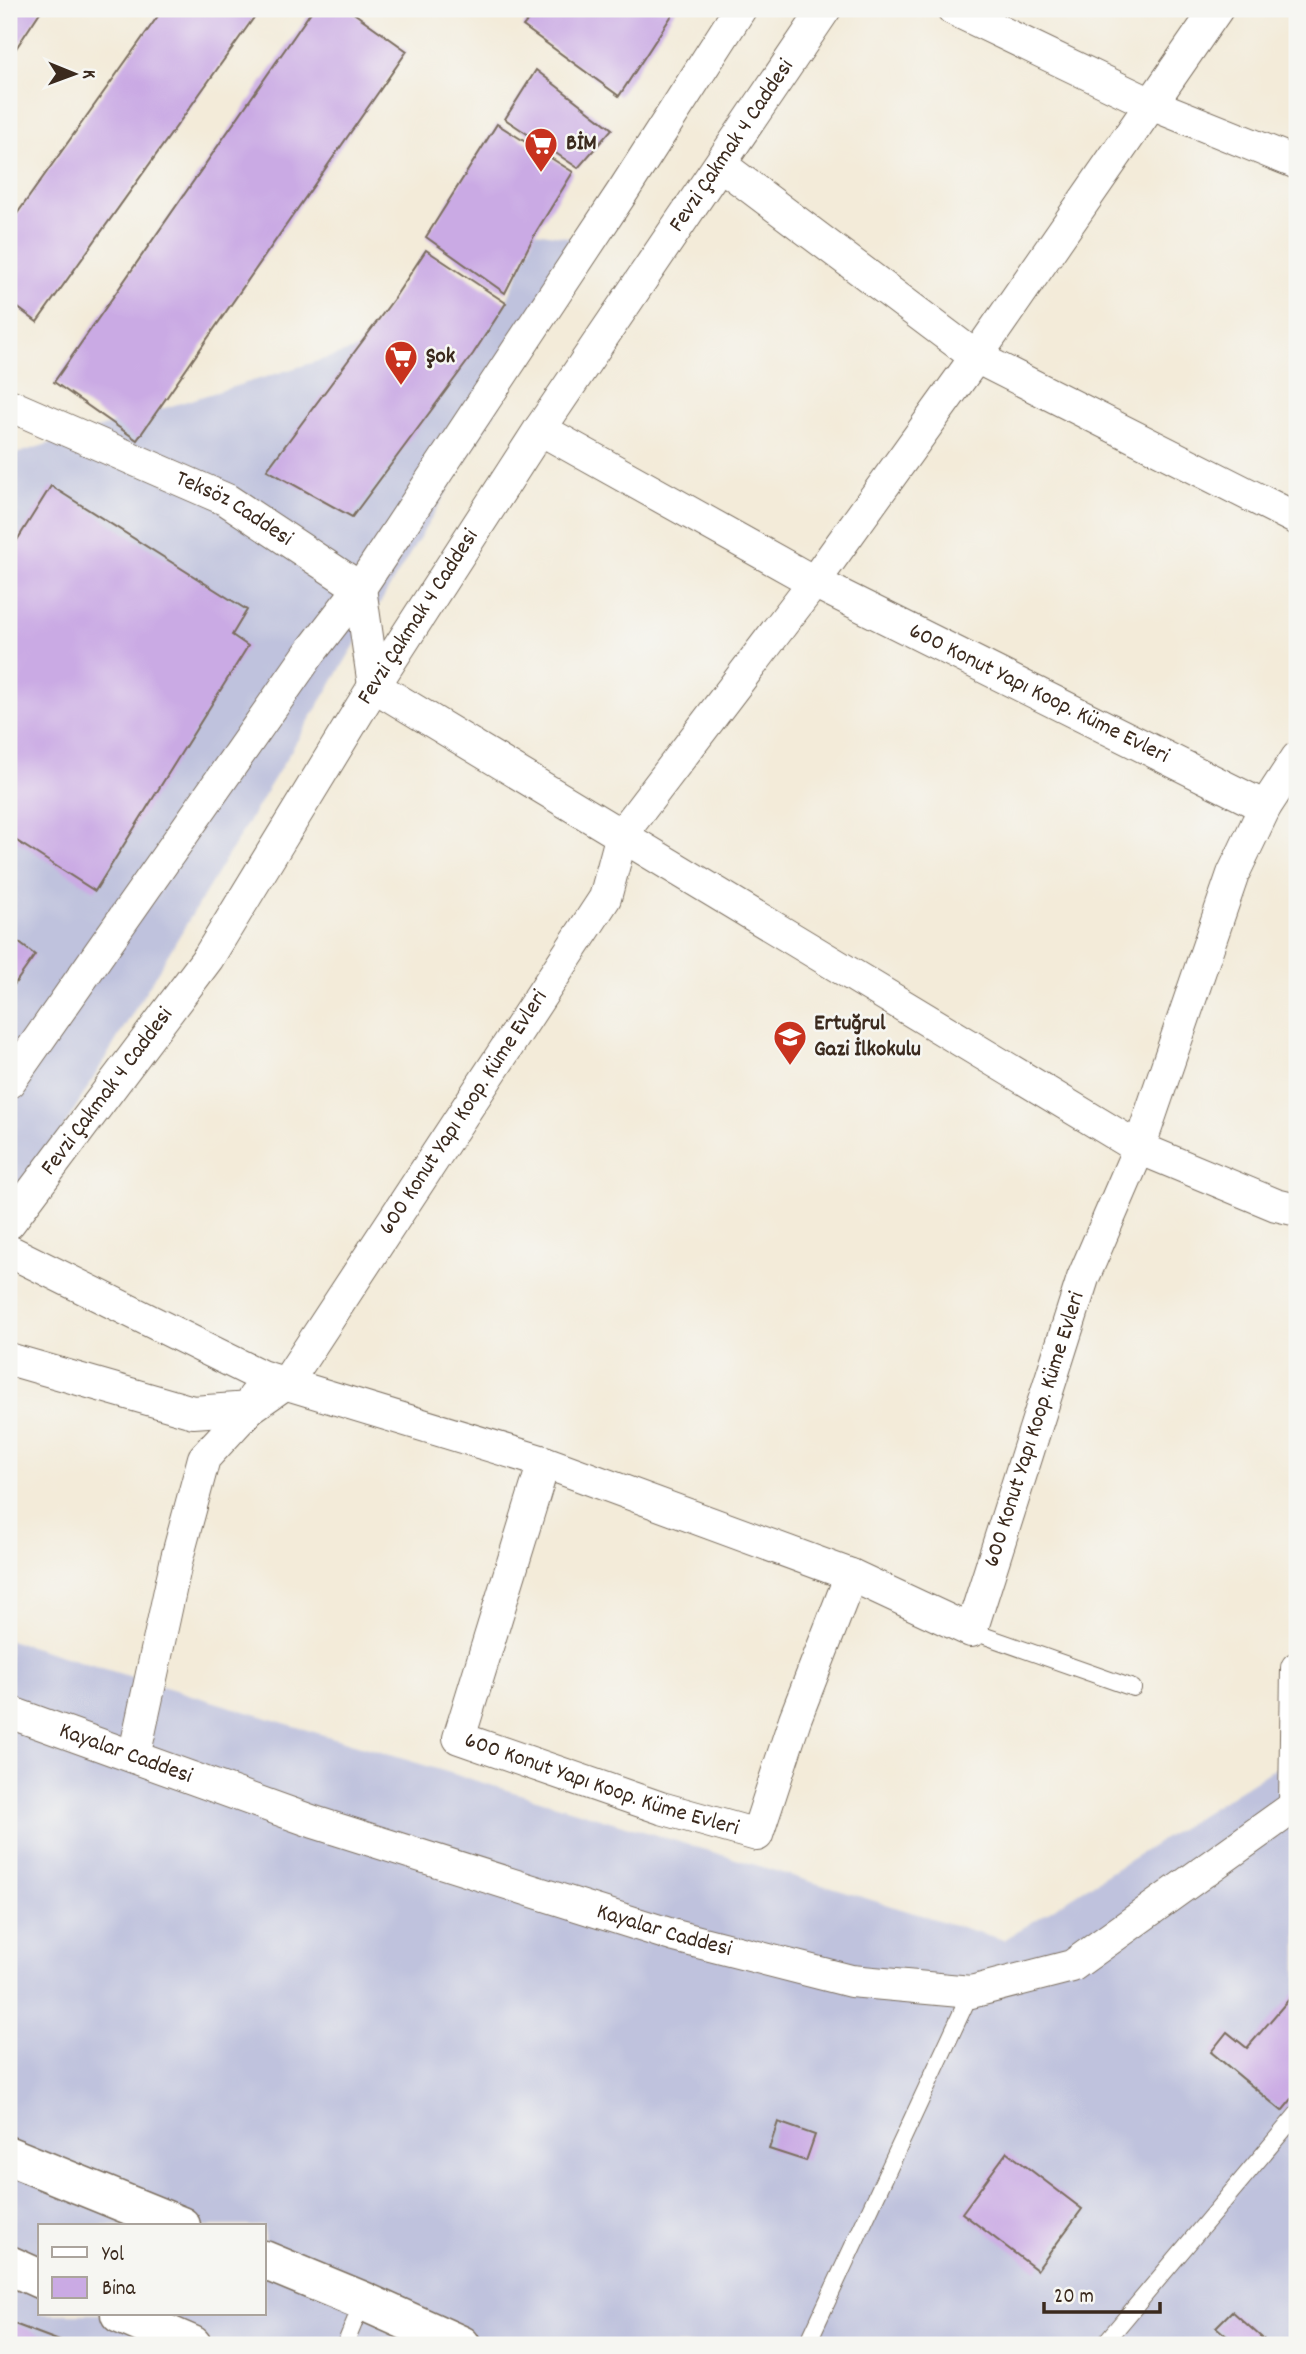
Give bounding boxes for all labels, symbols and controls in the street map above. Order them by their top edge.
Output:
north arrow [38,38,108,108]
street label: Fevzi Çakmak 4 Caddesi [661,53,803,239]
text: K [74,70,101,79]
supermarket icon: BİM [522,125,560,174]
place label: BİM [566,128,597,161]
supermarket icon: Şok [382,338,420,387]
place label: Şok [426,341,456,374]
street label: Teksöz Caddesi [170,463,299,555]
street label: Fevzi Çakmak 4 Caddesi [350,523,487,711]
street label: 600 Konut Yapı Koop. Küme Evleri [903,615,1175,773]
street label: 600 Konut Yapı Koop. Küme Evleri [371,984,557,1242]
street label: Fevzi Çakmak 4 Caddesi [33,1001,182,1183]
place label: Ertuğrul Gazi İlkokulu [814,1008,921,1067]
school or university icon: Ertuğrul Gazi İlkokulu [771,1018,809,1067]
street label: 600 Konut Yapı Koop. Küme Evleri [976,1288,1094,1571]
street label: Kayalar Caddesi [54,1715,197,1793]
street label: 600 Konut Yapı Koop. Küme Evleri [460,1725,743,1846]
street label: Kayalar Caddesi [592,1896,735,1966]
legend [38,2224,266,2316]
text: Yol [102,2241,124,2271]
scale bar [1044,2270,1159,2314]
text: Bina [102,2275,136,2305]
text: 20 m [1054,2283,1094,2313]

